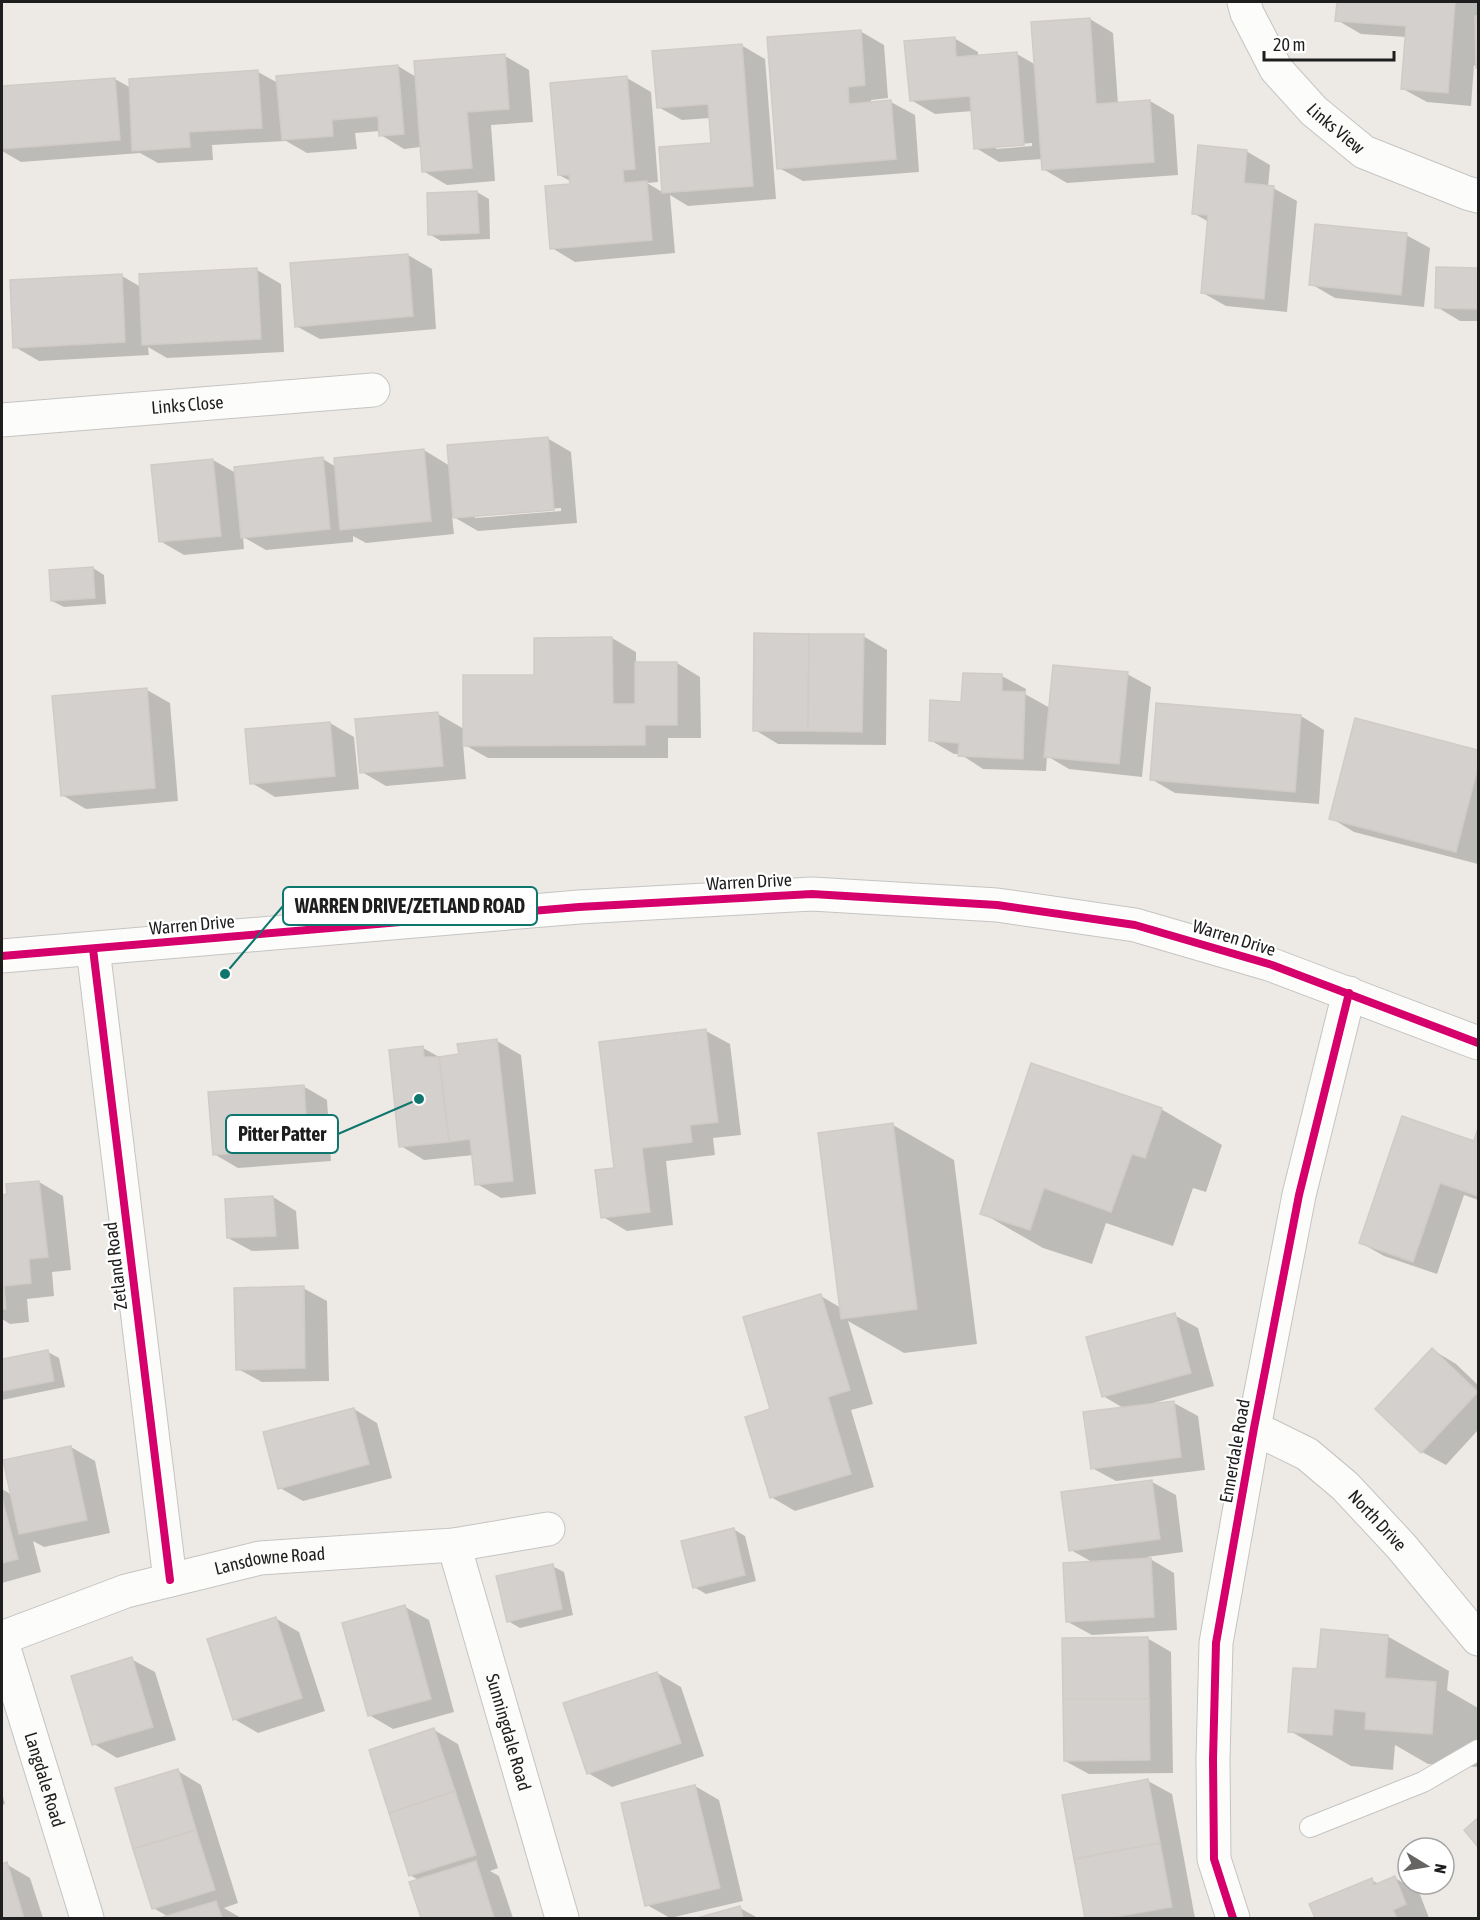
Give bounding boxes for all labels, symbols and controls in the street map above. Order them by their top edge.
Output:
scale bar [1264,24,1394,62]
text: 20 m [1273,34,1305,55]
street label: Links View [1302,99,1369,158]
street label: Links Close [150,391,224,418]
street label: Warren Drive [706,869,792,894]
callout: WARREN DRIVE/ZETLAND ROAD [283,887,537,925]
text: WARREN DRIVE/ZETLAND ROAD [294,894,525,917]
street label: Warren Drive [148,910,236,939]
street label: Warren Drive [1190,915,1278,960]
callout: Pitter Patter [226,1115,338,1153]
text: Pitter Patter [238,1122,327,1145]
street label: Zetland Road [100,1221,131,1311]
street label: Ennerdale Road [1215,1397,1254,1504]
street label: North Drive [1344,1485,1411,1555]
street label: Lansdowne Road [212,1543,326,1579]
street label: Sunningdale Road [482,1671,536,1793]
street label: Langdale Road [20,1730,69,1829]
north arrow [1396,1836,1456,1896]
text: N [1431,1863,1450,1875]

